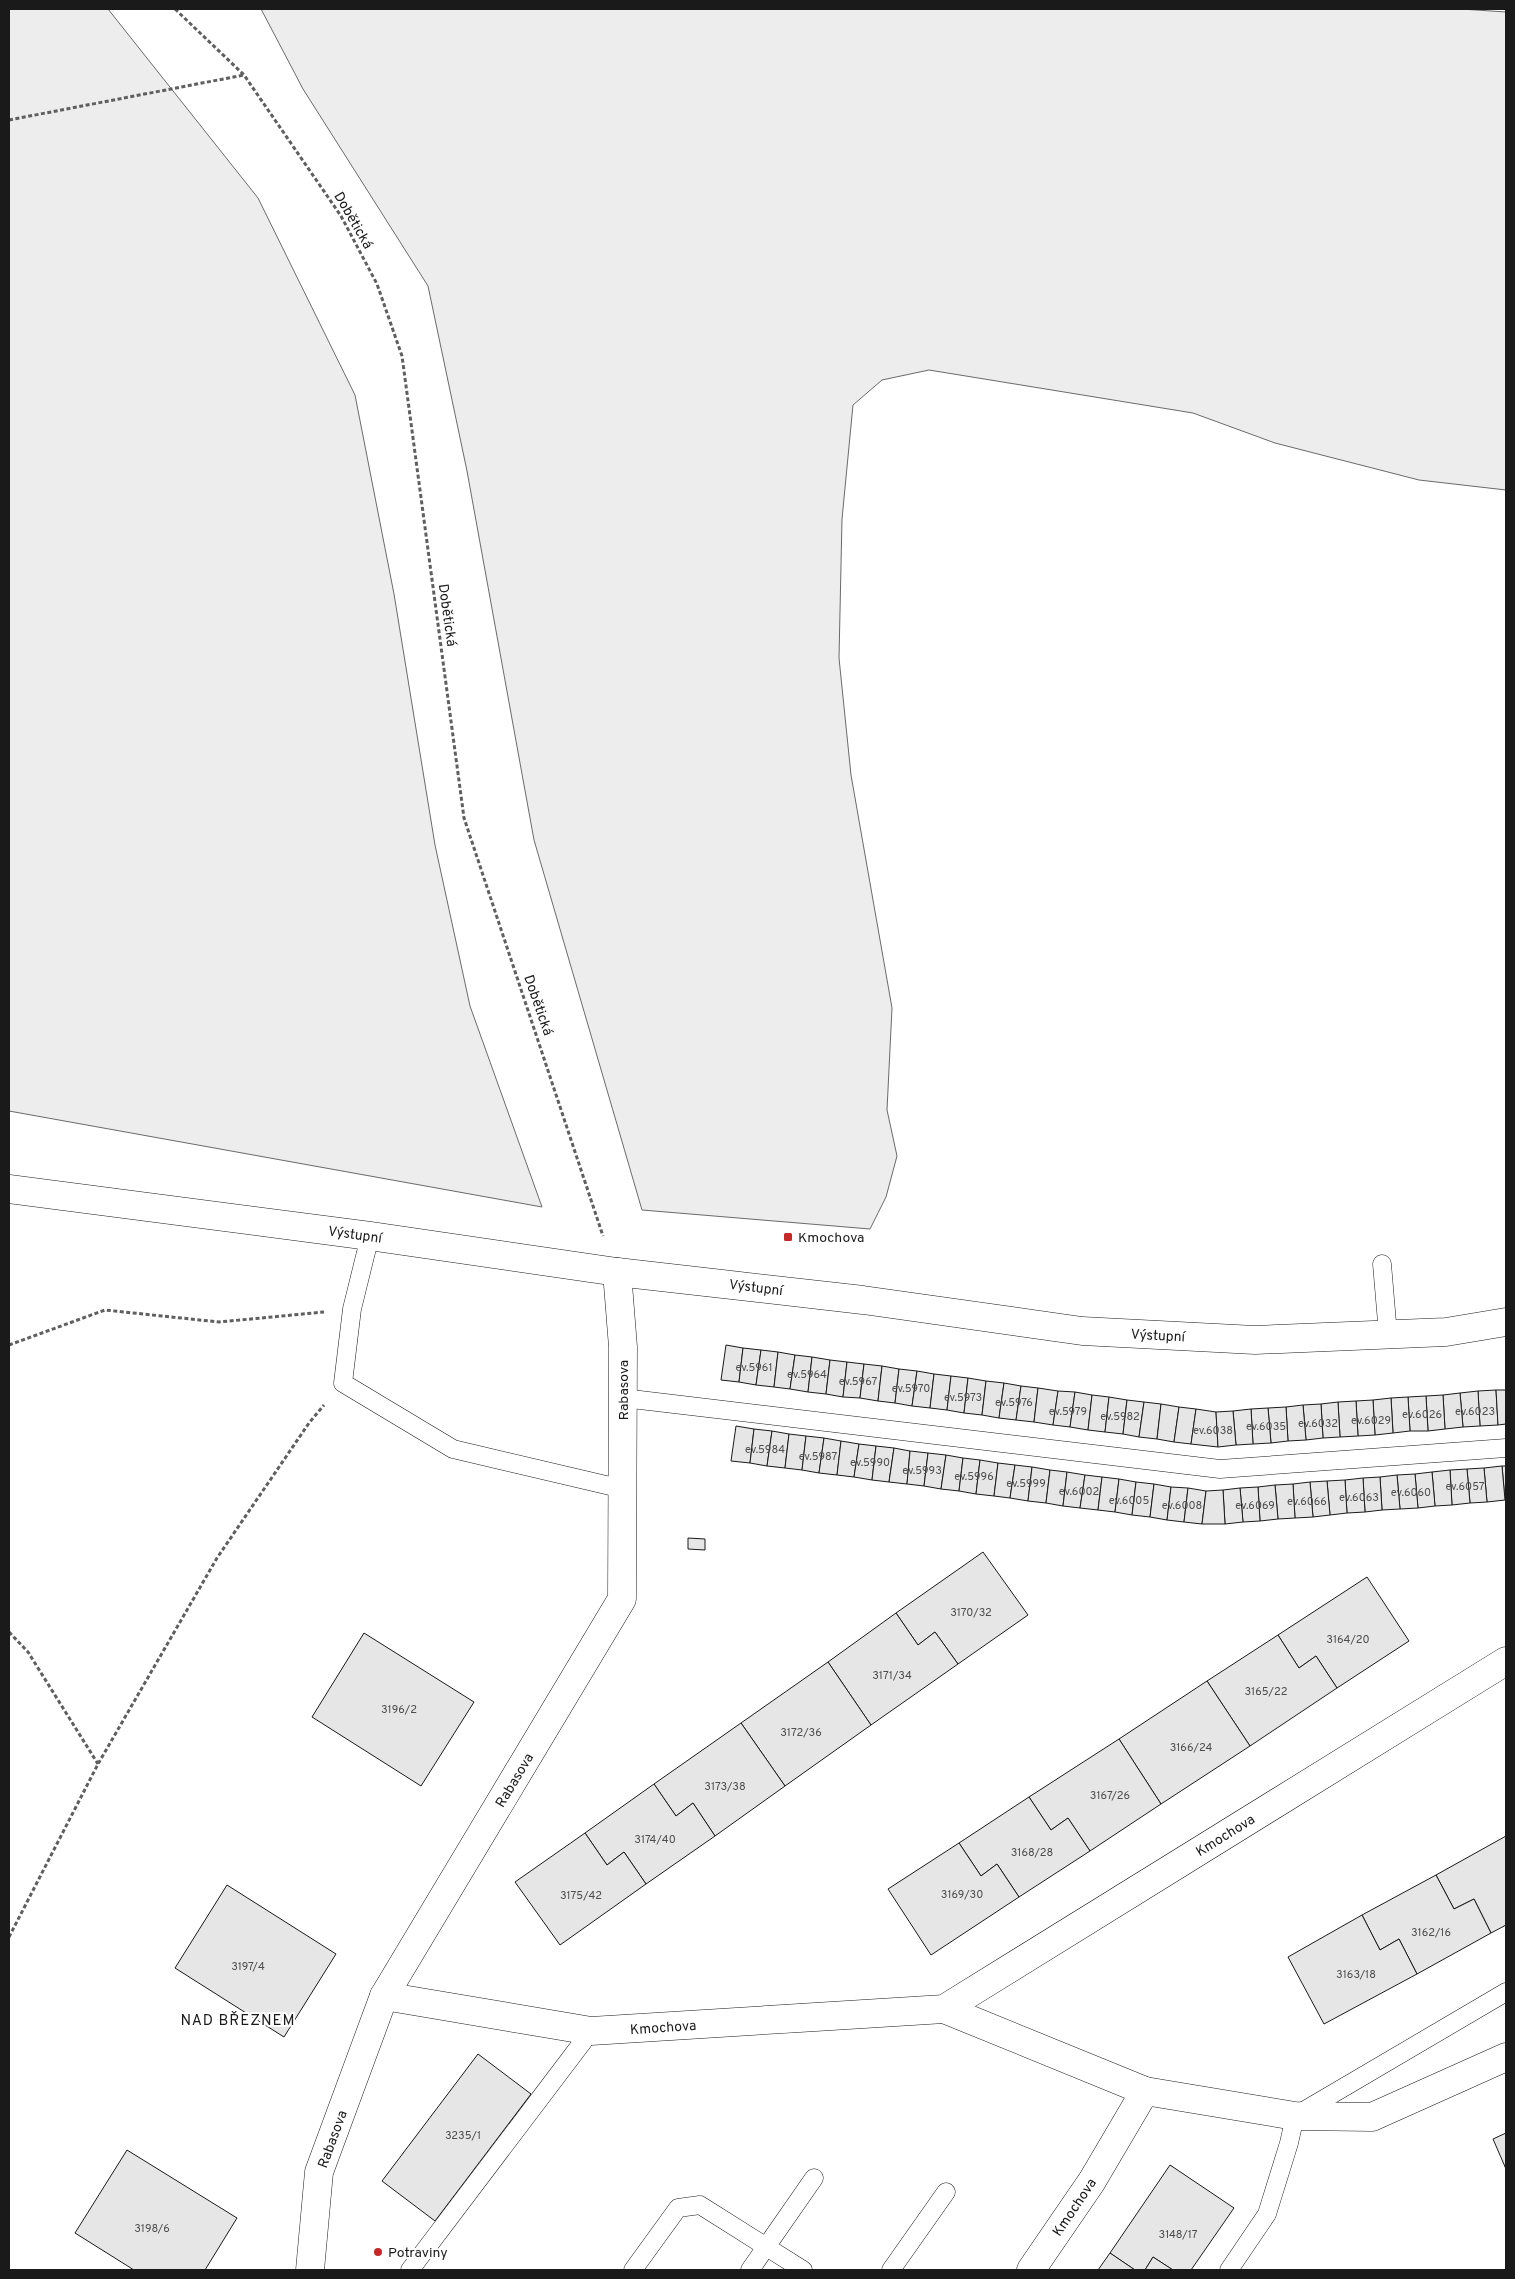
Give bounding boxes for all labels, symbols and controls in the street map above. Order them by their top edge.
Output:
street label: Dobětická [330,189,376,252]
street label: Dobětická [434,583,459,648]
street label: Dobětická [519,973,556,1038]
street label: Výstupní [327,1223,384,1248]
place label: Kmochova [798,1230,864,1247]
marker: Kmochova [782,1231,794,1243]
street label: Výstupní [728,1277,785,1300]
street label: Výstupní [1130,1327,1187,1346]
street label: Rabasova [616,1360,633,1420]
house number: ev.5961 [735,1361,773,1375]
house number: ev.5964 [787,1368,827,1382]
house number: ev.5967 [839,1375,877,1389]
house number: ev.5970 [892,1382,930,1396]
house number: ev.5973 [944,1391,982,1405]
house number: ev.5976 [995,1396,1033,1410]
house number: ev.5979 [1049,1405,1087,1419]
house number: ev.6023 [1455,1405,1495,1419]
house number: ev.6026 [1402,1408,1442,1422]
house number: ev.5982 [1100,1410,1140,1424]
house number: ev.6029 [1351,1414,1391,1428]
house number: ev.6032 [1298,1417,1338,1431]
house number: ev.6035 [1246,1420,1286,1434]
house number: ev.6038 [1193,1424,1233,1438]
house number: ev.5984 [745,1443,785,1457]
house number: ev.5987 [799,1450,838,1464]
house number: ev.5990 [850,1456,890,1470]
house number: ev.5993 [902,1464,942,1478]
house number: ev.5996 [954,1470,994,1484]
house number: ev.5999 [1006,1477,1046,1491]
house number: ev.6057 [1445,1480,1485,1494]
house number: ev.6002 [1059,1485,1099,1499]
house number: ev.6060 [1391,1486,1431,1500]
house number: ev.6063 [1339,1491,1379,1505]
house number: ev.6005 [1109,1494,1149,1508]
house number: ev.6066 [1287,1495,1327,1509]
house number: ev.6008 [1162,1499,1202,1513]
house number: ev.6069 [1235,1499,1275,1513]
house number: 3170/32 [950,1606,992,1620]
house number: 3164/20 [1326,1633,1370,1647]
house number: 3171/34 [872,1669,912,1683]
house number: 3165/22 [1245,1685,1287,1699]
house number: 3196/2 [381,1703,417,1717]
house number: 3172/36 [780,1726,822,1740]
house number: 3166/24 [1170,1741,1213,1755]
street label: Rabasova [492,1751,538,1811]
house number: 3173/38 [704,1780,746,1794]
house number: 3167/26 [1090,1789,1130,1803]
street label: Kmochova [1193,1811,1258,1861]
house number: 3174/40 [634,1833,676,1847]
house number: 3168/28 [1011,1846,1053,1860]
house number: 3169/30 [941,1888,983,1902]
house number: 3175/42 [560,1889,602,1903]
house number: 3162/16 [1411,1926,1451,1940]
house number: 3197/4 [231,1960,265,1974]
house number: 3163/18 [1336,1968,1376,1982]
district label: NAD BŘEZNEM [181,2011,295,2031]
street label: Kmochova [629,2018,697,2039]
street label: Rabasova [315,2108,352,2171]
house number: 3235/1 [445,2129,481,2143]
street label: Kmochova [1050,2176,1101,2240]
house number: 3198/6 [134,2222,170,2236]
house number: 3148/17 [1159,2228,1198,2242]
place label: Potraviny [388,2245,448,2262]
marker: Potraviny [372,2246,384,2258]

